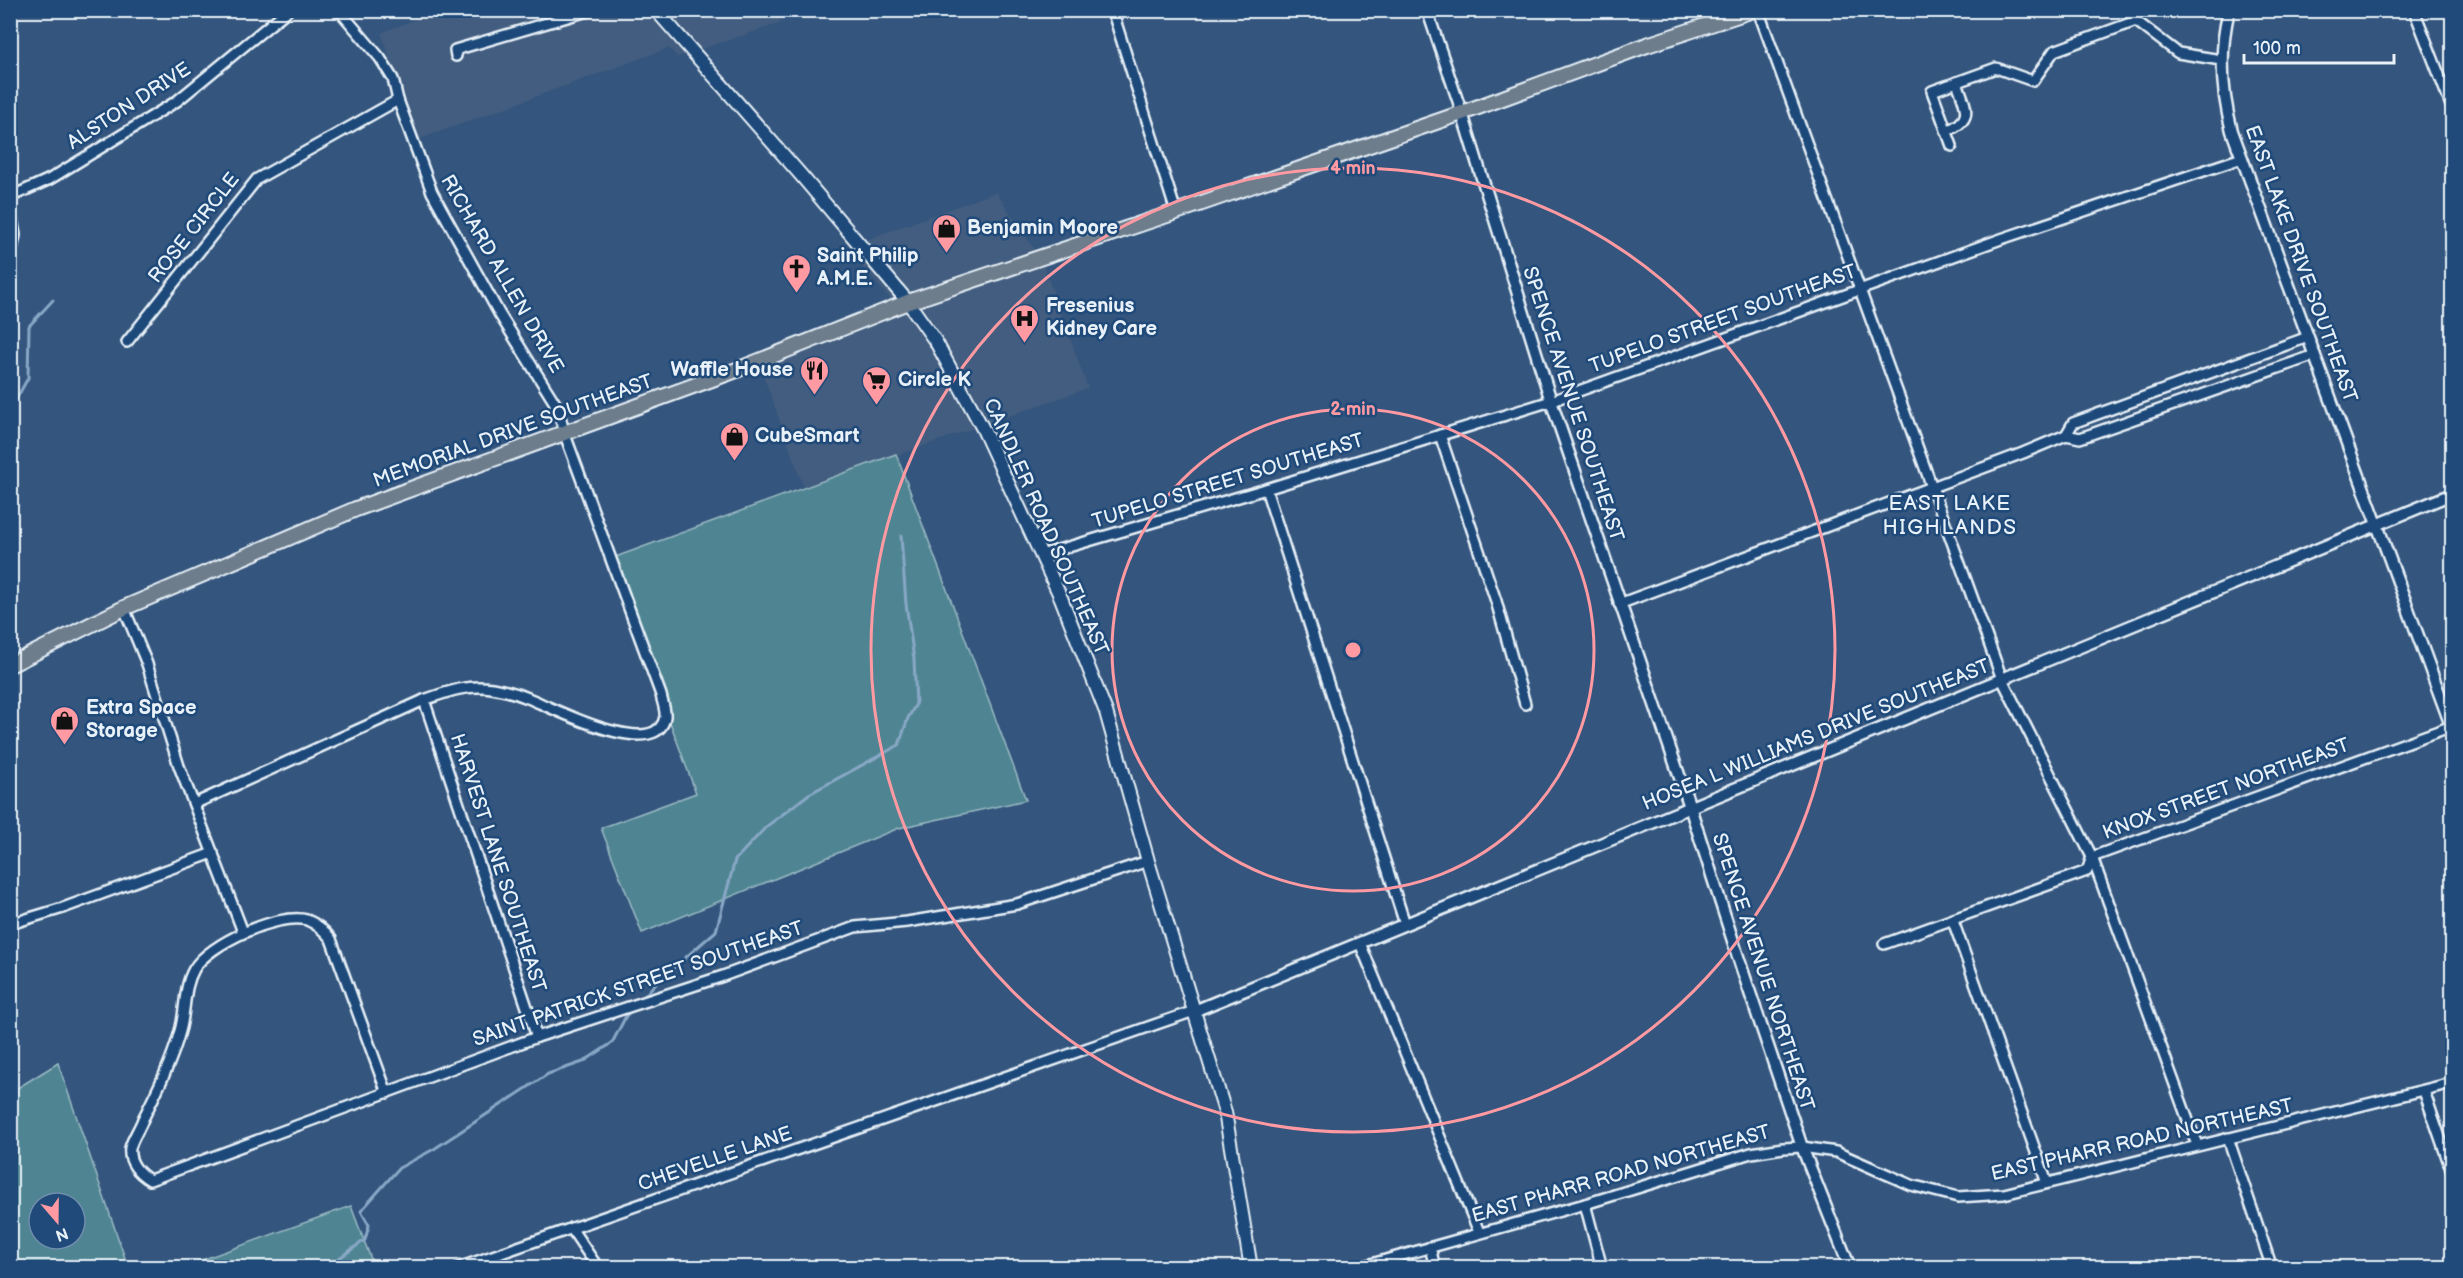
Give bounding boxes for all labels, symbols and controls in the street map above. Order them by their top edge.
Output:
scale bar [2244,27,2394,65]
text: 100 m [2253,38,2301,59]
street label: ALSTON DRIVE [63,57,195,155]
street label: EAST LAKE DRIVE SOUTHEAST [2240,122,2362,406]
text: 4 min [1330,158,1376,179]
street label: ROSE CIRCLE [143,168,245,288]
street label: RICHARD ALLEN DRIVE [435,171,569,377]
shop icon: Benjamin Moore [930,212,962,254]
place label: Benjamin Moore [967,216,1118,240]
place label: Saint Philip A.M.E. [816,244,919,291]
church icon: Saint Philip A.M.E. [780,252,812,294]
street label: TUPELO STREET SOUTHEAST [1586,259,1860,379]
street label: SPENCE AVENUE SOUTHEAST [1517,264,1629,544]
place label: Fresenius Kidney Care [1046,294,1157,341]
hospital icon: Fresenius Kidney Care [1009,302,1041,344]
restaurant icon: Waffle House [798,354,830,396]
place label: Waffle House [671,358,793,382]
supermarket icon: Circle K [861,364,893,406]
place label: Circle K [898,368,971,392]
street label: MEMORIAL DRIVE SOUTHEAST [370,369,656,493]
street label: CANDLER ROAD SOUTHEAST [978,395,1114,659]
text: 2 min [1330,399,1376,420]
shop icon: CubeSmart [718,420,750,462]
place label: CubeSmart [755,424,860,448]
street label: TUPELO STREET SOUTHEAST [1089,428,1367,534]
district label: EAST LAKE HIGHLANDS [1882,491,2018,540]
centre of rings [1343,640,1363,660]
street label: HOSEA L WILLIAMS DRIVE SOUTHEAST [1639,654,1993,816]
place label: Extra Space Storage [86,696,196,743]
shop icon: Extra Space Storage [49,704,81,746]
street label: HARVEST LANE SOUTHEAST [445,731,551,995]
street label: KNOX STREET NORTHEAST [2099,733,2353,845]
street label: SPENCE AVENUE NORTHEAST [1707,830,1819,1114]
street label: SAINT PATRICK STREET SOUTHEAST [470,916,806,1052]
street label: EAST PHARR ROAD NORTHEAST [1989,1094,2295,1186]
street label: EAST PHARR ROAD NORTHEAST [1469,1120,1773,1228]
street label: CHEVELLE LANE [635,1121,795,1197]
north arrow [27,1191,87,1251]
text: N [53,1223,71,1245]

